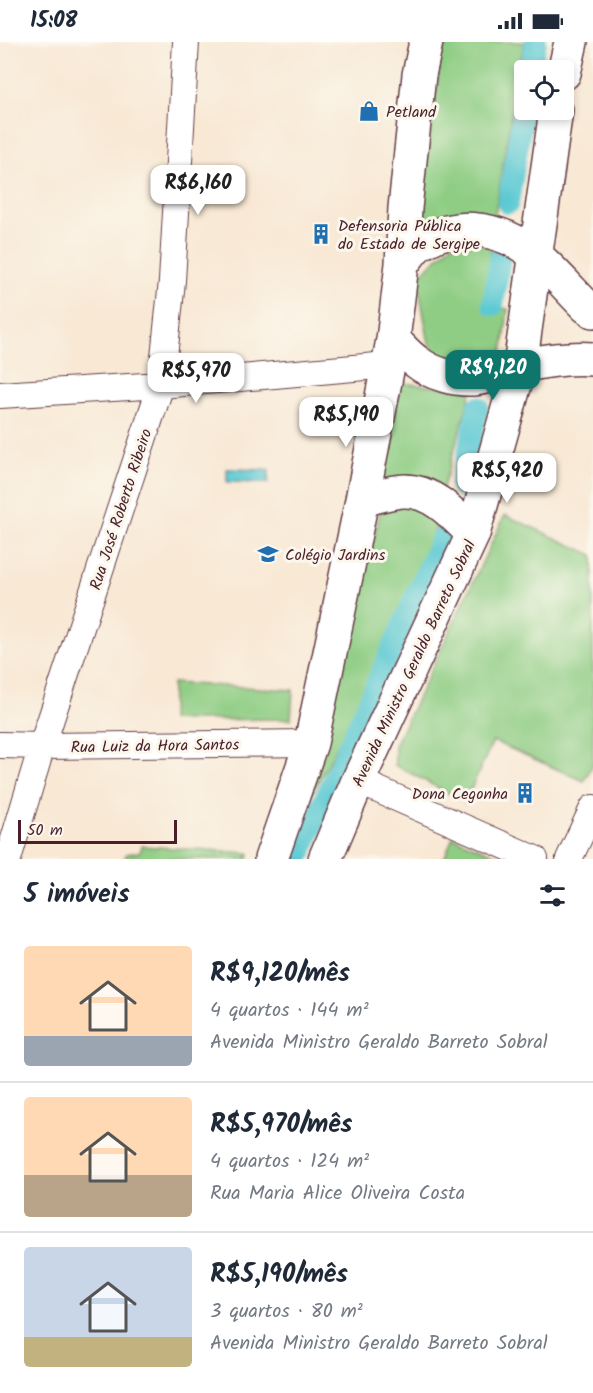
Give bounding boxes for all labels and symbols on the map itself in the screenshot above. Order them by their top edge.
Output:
shop icon: Petland [357,99,381,123]
place label: Petland [386,100,437,125]
pin: R$6,160 [143,165,253,216]
place label: Defensoria Pública do Estado de Sergipe [338,214,480,257]
building icon: Defensoria Pública do Estado de Sergipe [309,222,333,246]
pin: R$9,120 [438,350,548,401]
pin: R$5,970 [141,353,251,404]
pin: R$5,190 [291,397,401,448]
street label: Rua José Roberto Ribeiro [84,426,159,593]
pin: R$5,920 [452,453,562,504]
street label: Avenida Ministro Geraldo Barreto Sobral [346,536,483,791]
school or university icon: Colégio Jardins [256,542,280,566]
place label: Colégio Jardins [285,543,385,568]
street label: Rua Luiz da Hora Santos [71,733,240,760]
building icon: Dona Cegonha [513,781,537,805]
place label: Dona Cegonha [412,782,508,807]
scale bar [18,817,177,844]

